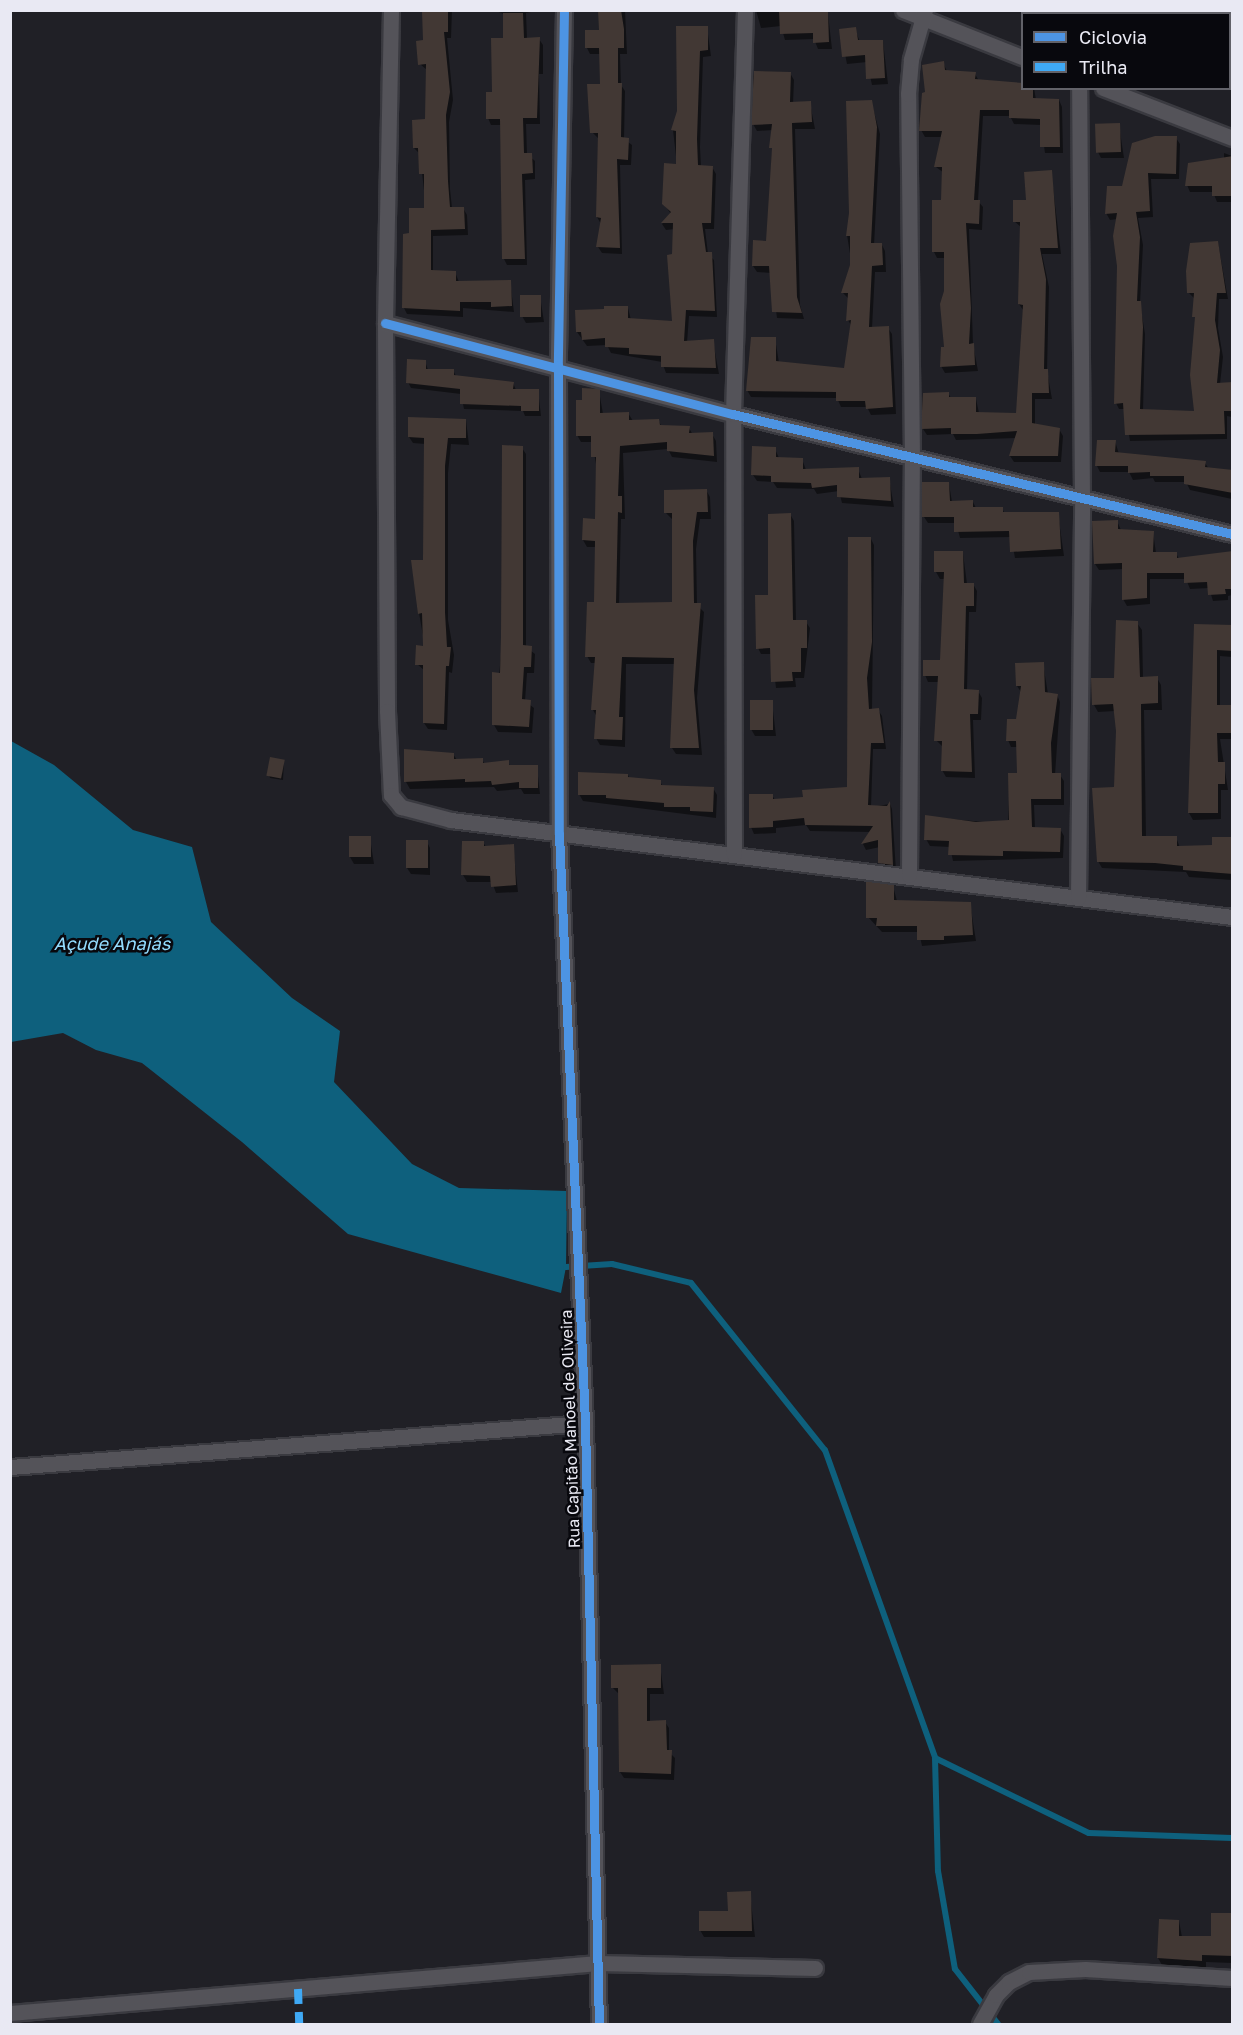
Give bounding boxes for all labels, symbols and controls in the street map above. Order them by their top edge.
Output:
legend [1021,12,1231,90]
text: Ciclovia [1079,26,1147,48]
text: Trilha [1079,56,1127,78]
water label: Açude Anajás [54,932,170,954]
street label: Rua Capitão Manoel de Oliveira [556,1309,584,1549]

